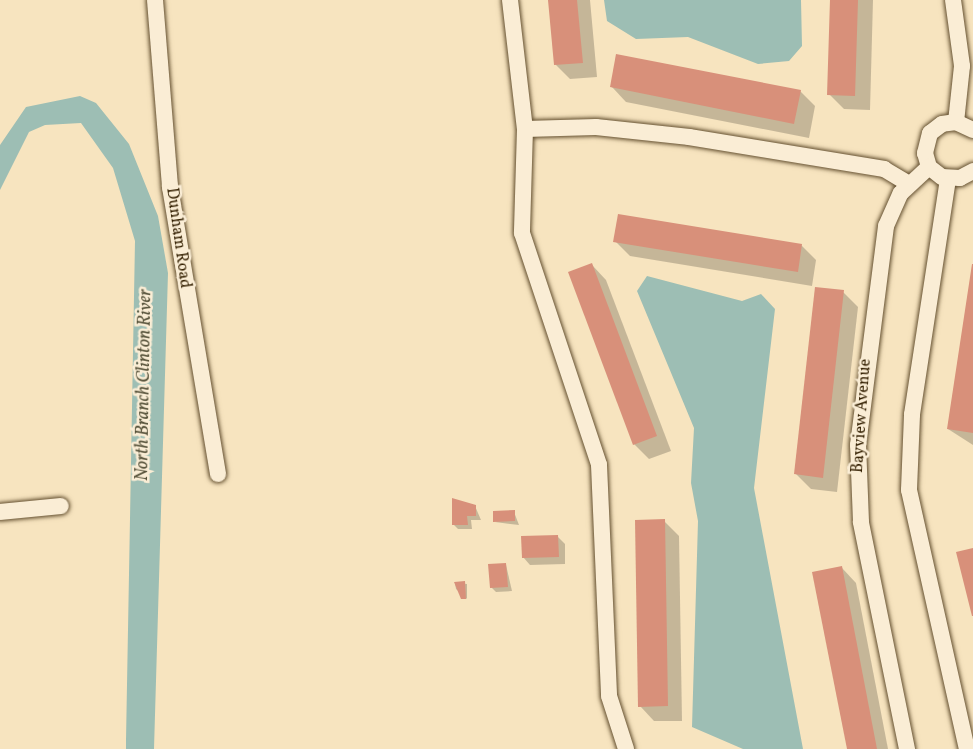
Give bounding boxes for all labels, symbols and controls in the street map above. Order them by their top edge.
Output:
street label: Dunham Road [161,187,195,289]
water label: North Branch Clinton River [133,289,157,481]
street label: Bayview Avenue [848,358,876,474]

